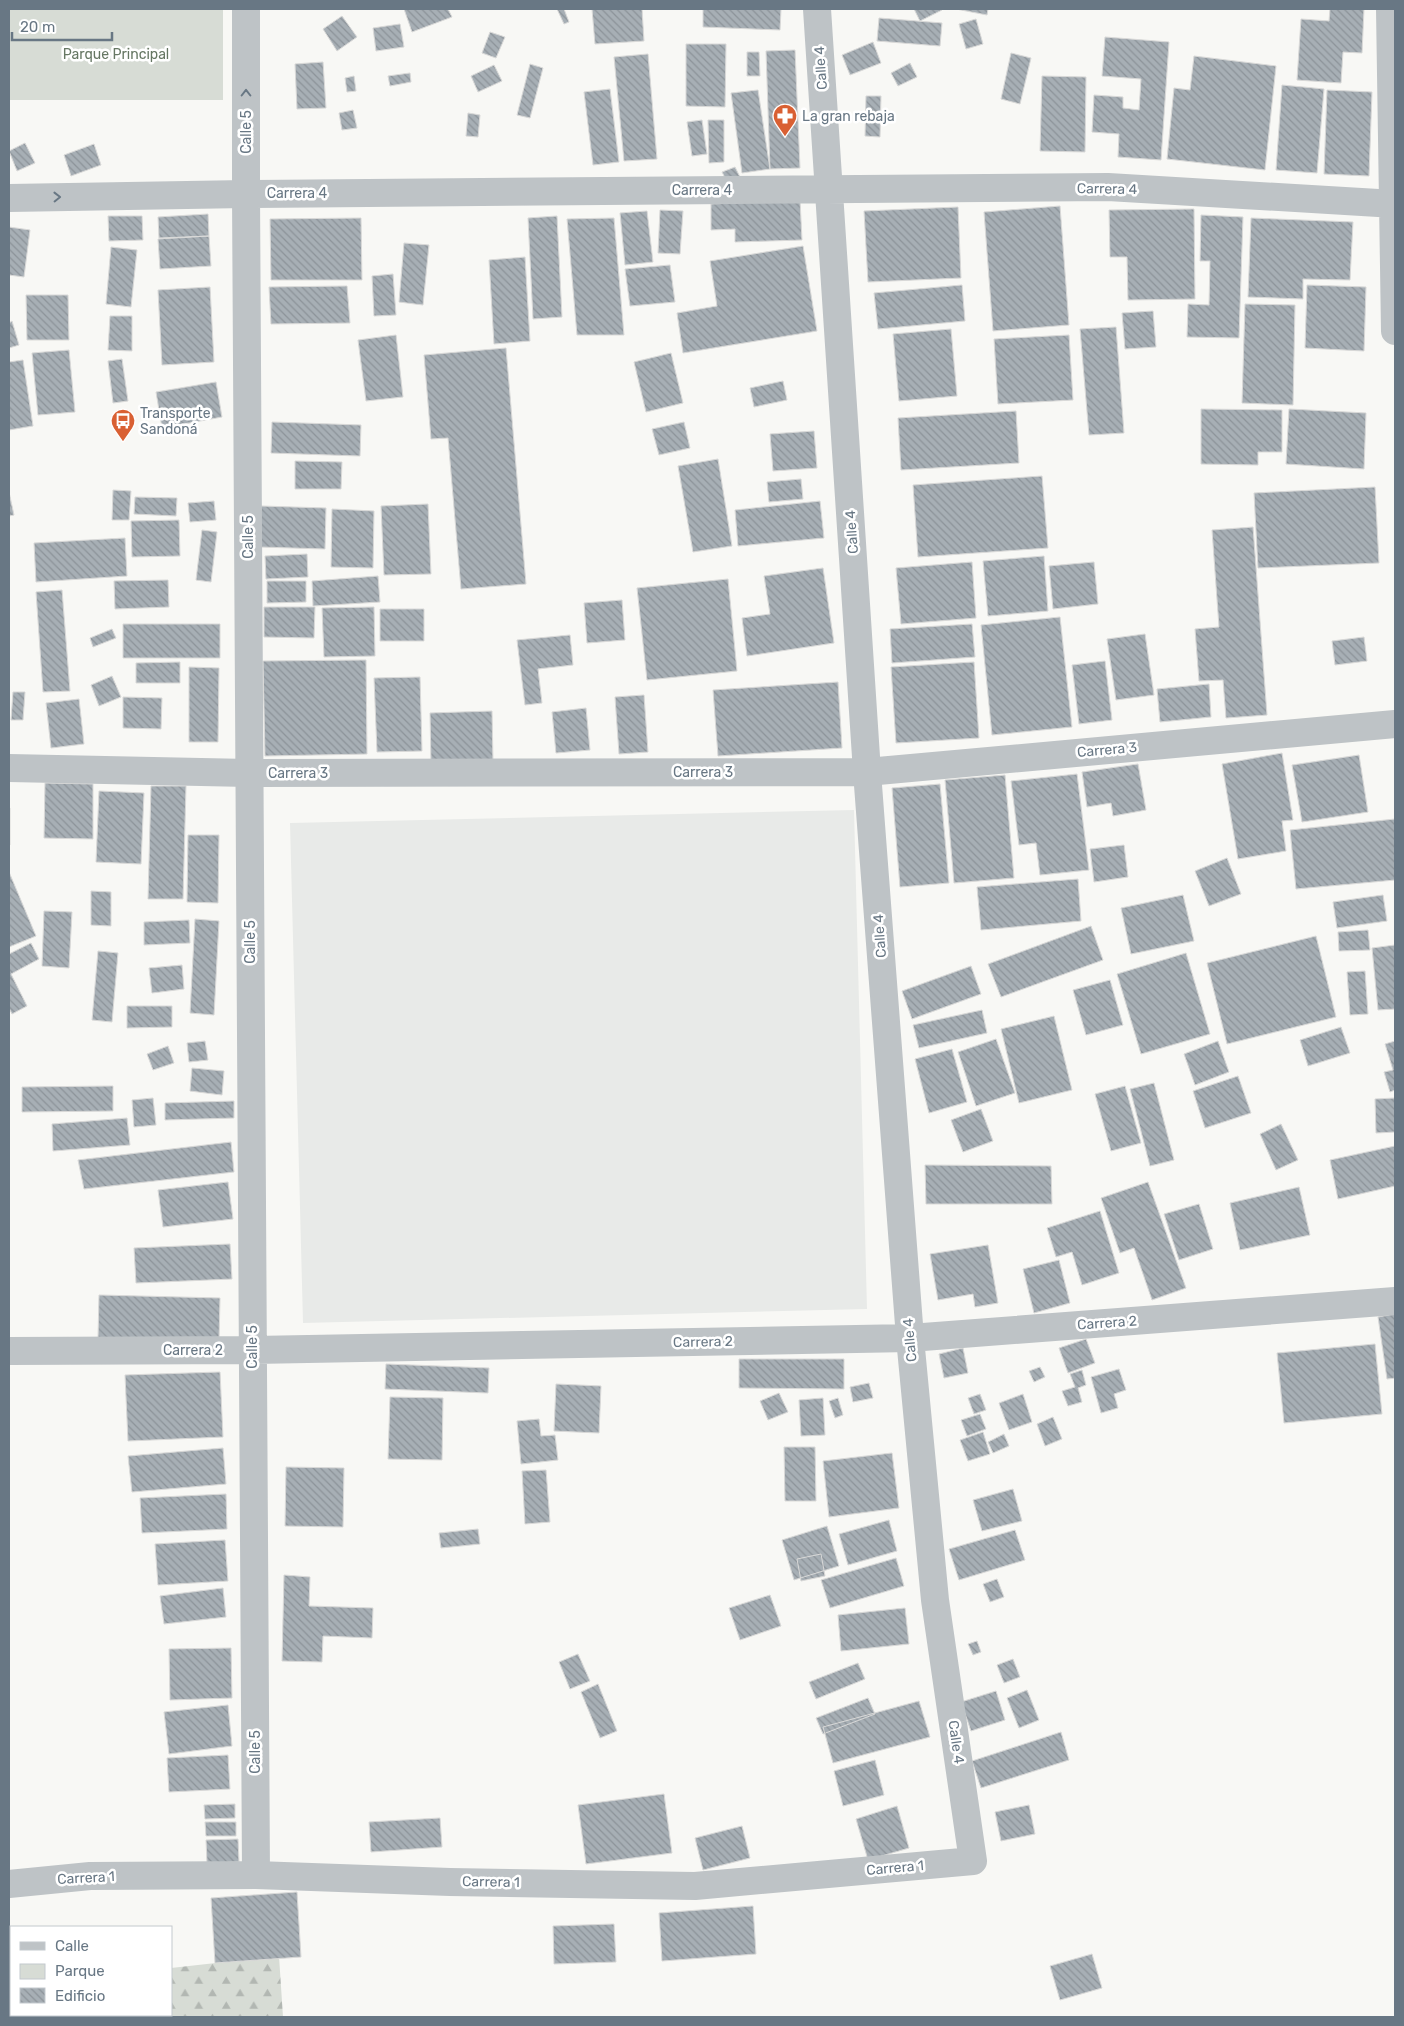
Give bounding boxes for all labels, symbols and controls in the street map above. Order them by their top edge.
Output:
scale bar [12,10,112,42]
text: 20 m [20,18,55,36]
street label: Calle 4 [811,45,831,90]
park label: Parque Principal [63,46,169,63]
one-way arrow [241,88,251,96]
pharmacy icon: La gran rebaja [772,103,798,137]
place label: La gran rebaja [802,108,895,125]
street label: Calle 5 [238,110,255,154]
street label: Carrera 4 [1077,180,1138,198]
street label: Carrera 4 [672,182,733,199]
street label: Carrera 4 [267,185,328,202]
one-way arrow [54,192,62,203]
place label: Transporte Sandoná [140,405,211,438]
bus stop icon: Transporte Sandoná [110,408,136,442]
street label: Calle 4 [842,509,862,554]
street label: Calle 5 [240,515,257,559]
street label: Carrera 3 [1076,739,1138,761]
street label: Carrera 3 [673,764,733,781]
street label: Carrera 3 [268,765,328,782]
street label: Calle 4 [870,913,890,958]
street label: Calle 5 [242,920,259,964]
street label: Carrera 2 [1076,1312,1138,1334]
street label: Calle 4 [900,1317,920,1363]
street label: Calle 5 [244,1325,261,1369]
street label: Carrera 2 [673,1333,733,1351]
street label: Carrera 2 [163,1342,223,1359]
street label: Calle 4 [945,1719,968,1765]
street label: Calle 5 [247,1730,264,1774]
street label: Carrera 1 [865,1857,925,1879]
street label: Carrera 1 [57,1868,115,1888]
street label: Carrera 1 [462,1873,520,1891]
legend [10,1926,172,2016]
text: Calle [55,1937,89,1955]
text: Parque [55,1962,105,1980]
text: Edificio [55,1987,105,2005]

